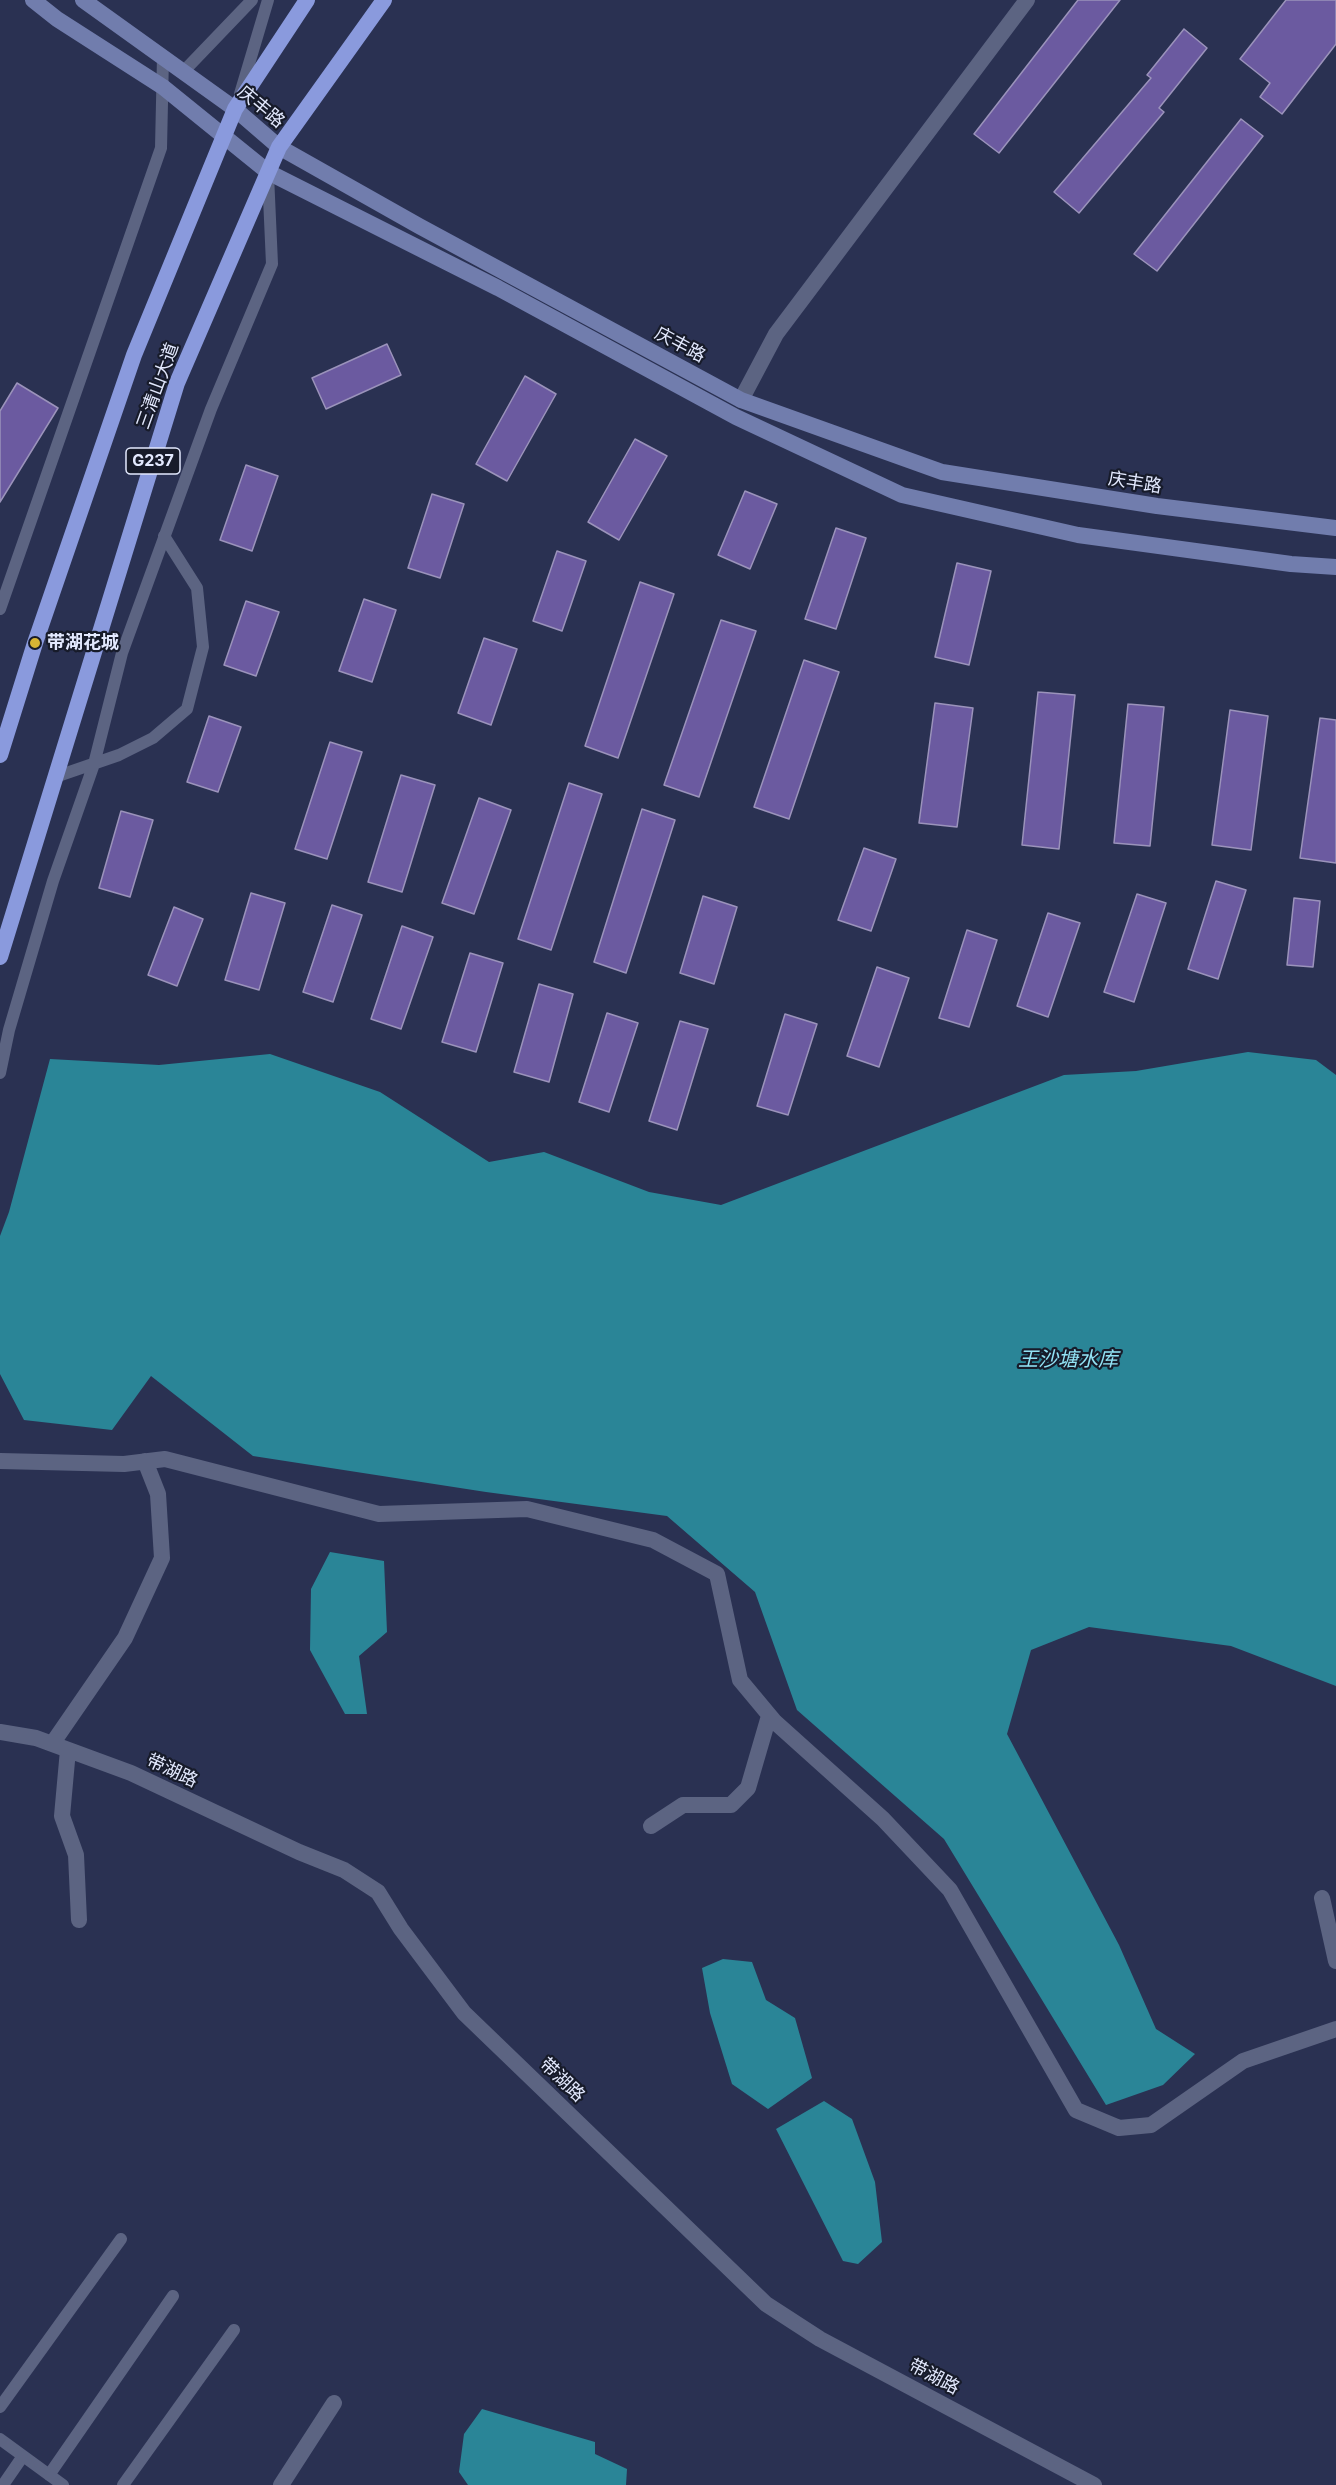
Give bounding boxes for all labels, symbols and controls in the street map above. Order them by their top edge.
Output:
street label: 庆丰路 [233,81,289,133]
street label: 庆丰路 [651,323,709,367]
street label: 三清山大道 [132,340,184,432]
road number: G237 [126,448,180,474]
street label: 庆丰路 [1107,468,1163,498]
place label: 带湖花城 [47,632,119,654]
marker: 带湖花城 [28,636,42,650]
water label: 王沙塘水库 [1018,1348,1118,1372]
street label: 带湖路 [143,1750,201,1792]
street label: 带湖路 [535,2053,589,2107]
street label: 带湖路 [905,2355,963,2399]

